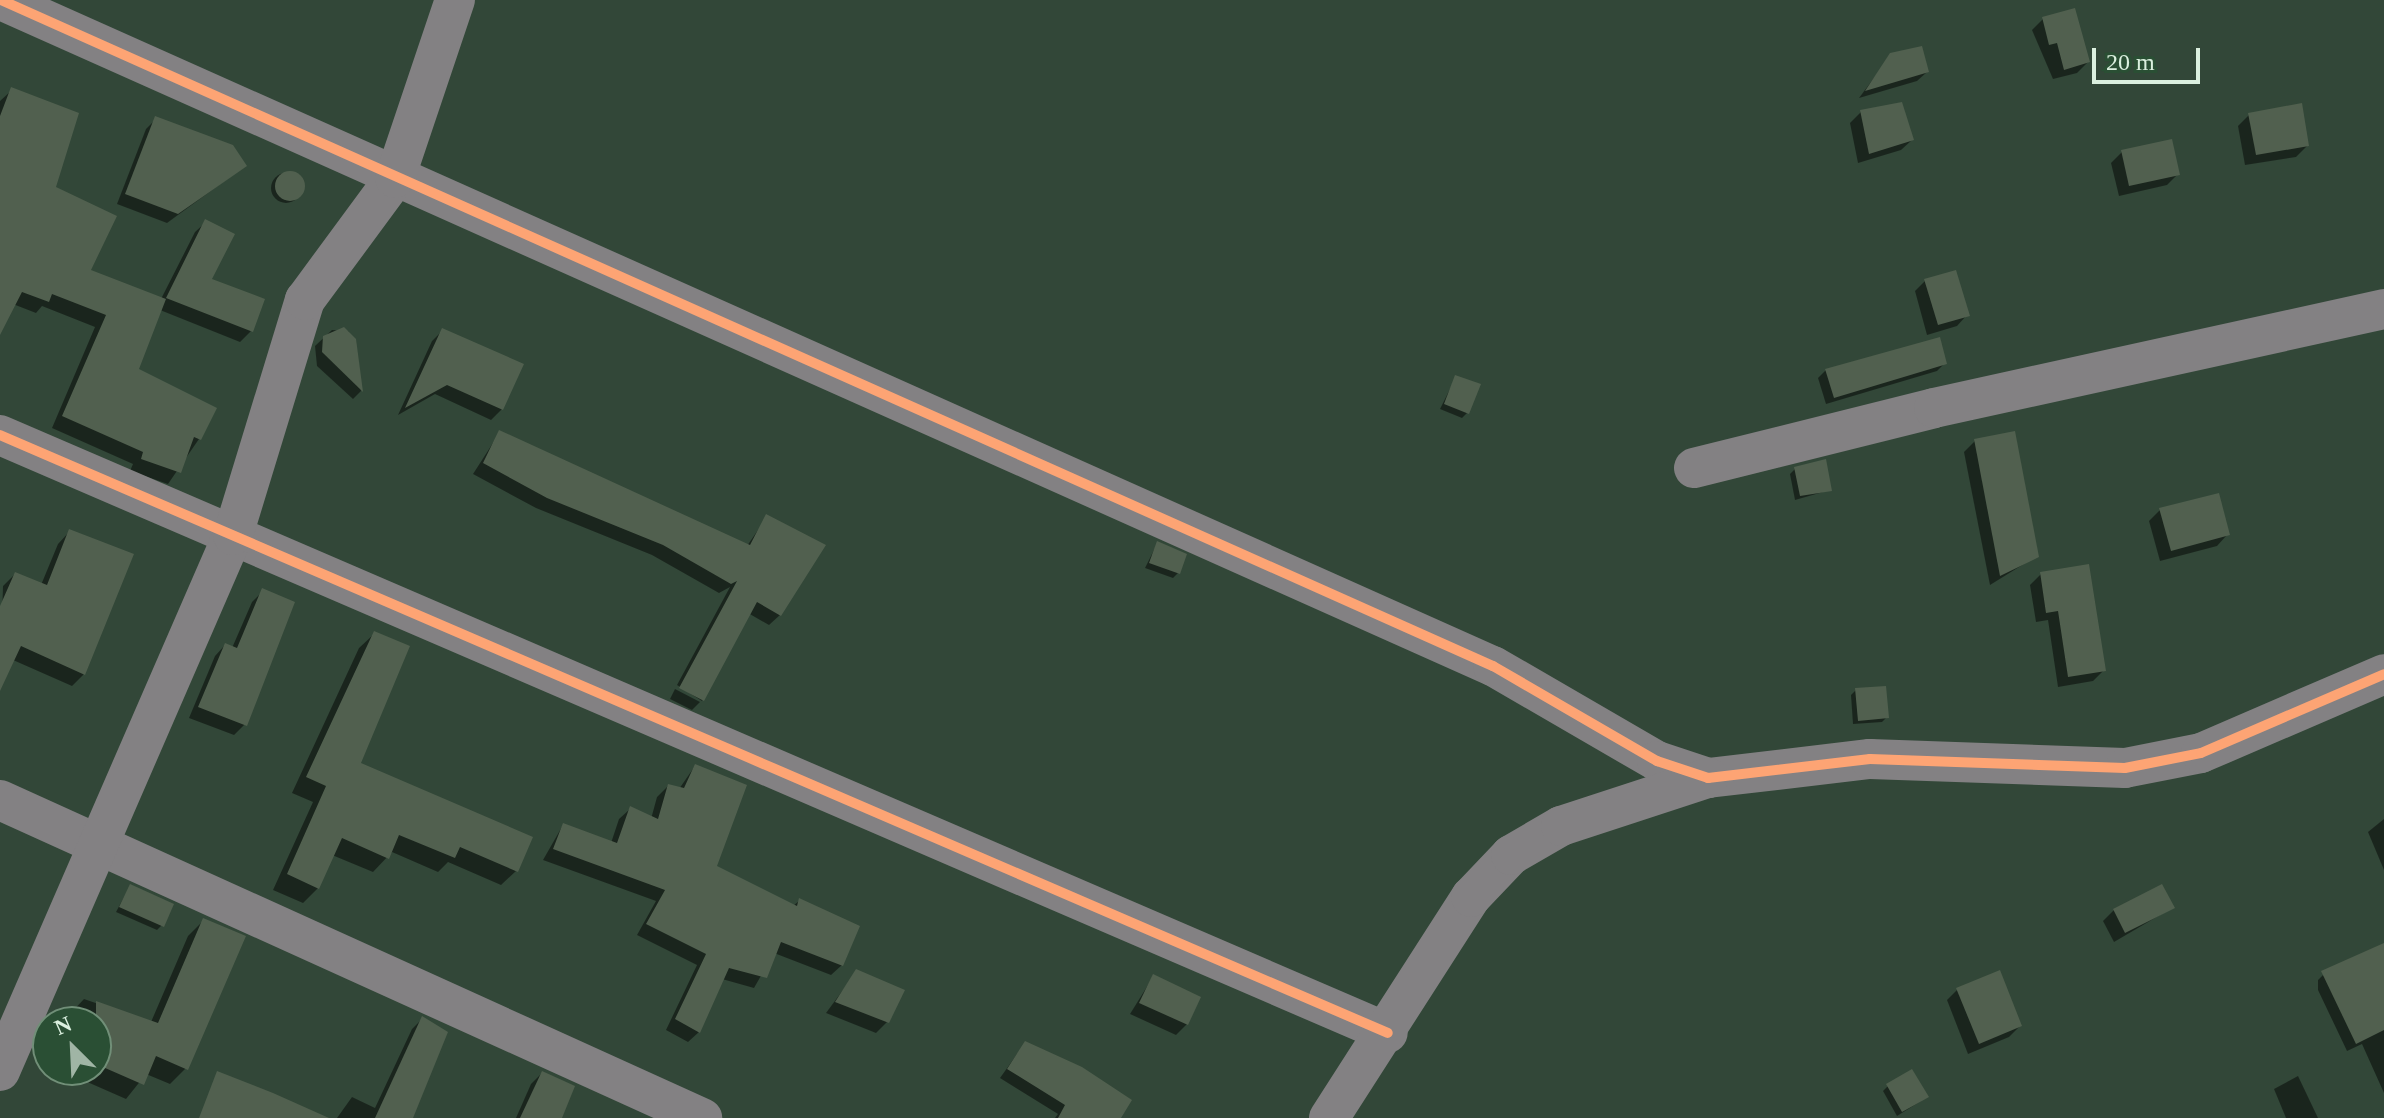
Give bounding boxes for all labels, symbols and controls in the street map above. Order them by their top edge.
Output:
scale bar [2096,32,2204,82]
text: 20 m [2106,49,2155,75]
north arrow [32,1006,112,1086]
text: N [50,1011,75,1040]

